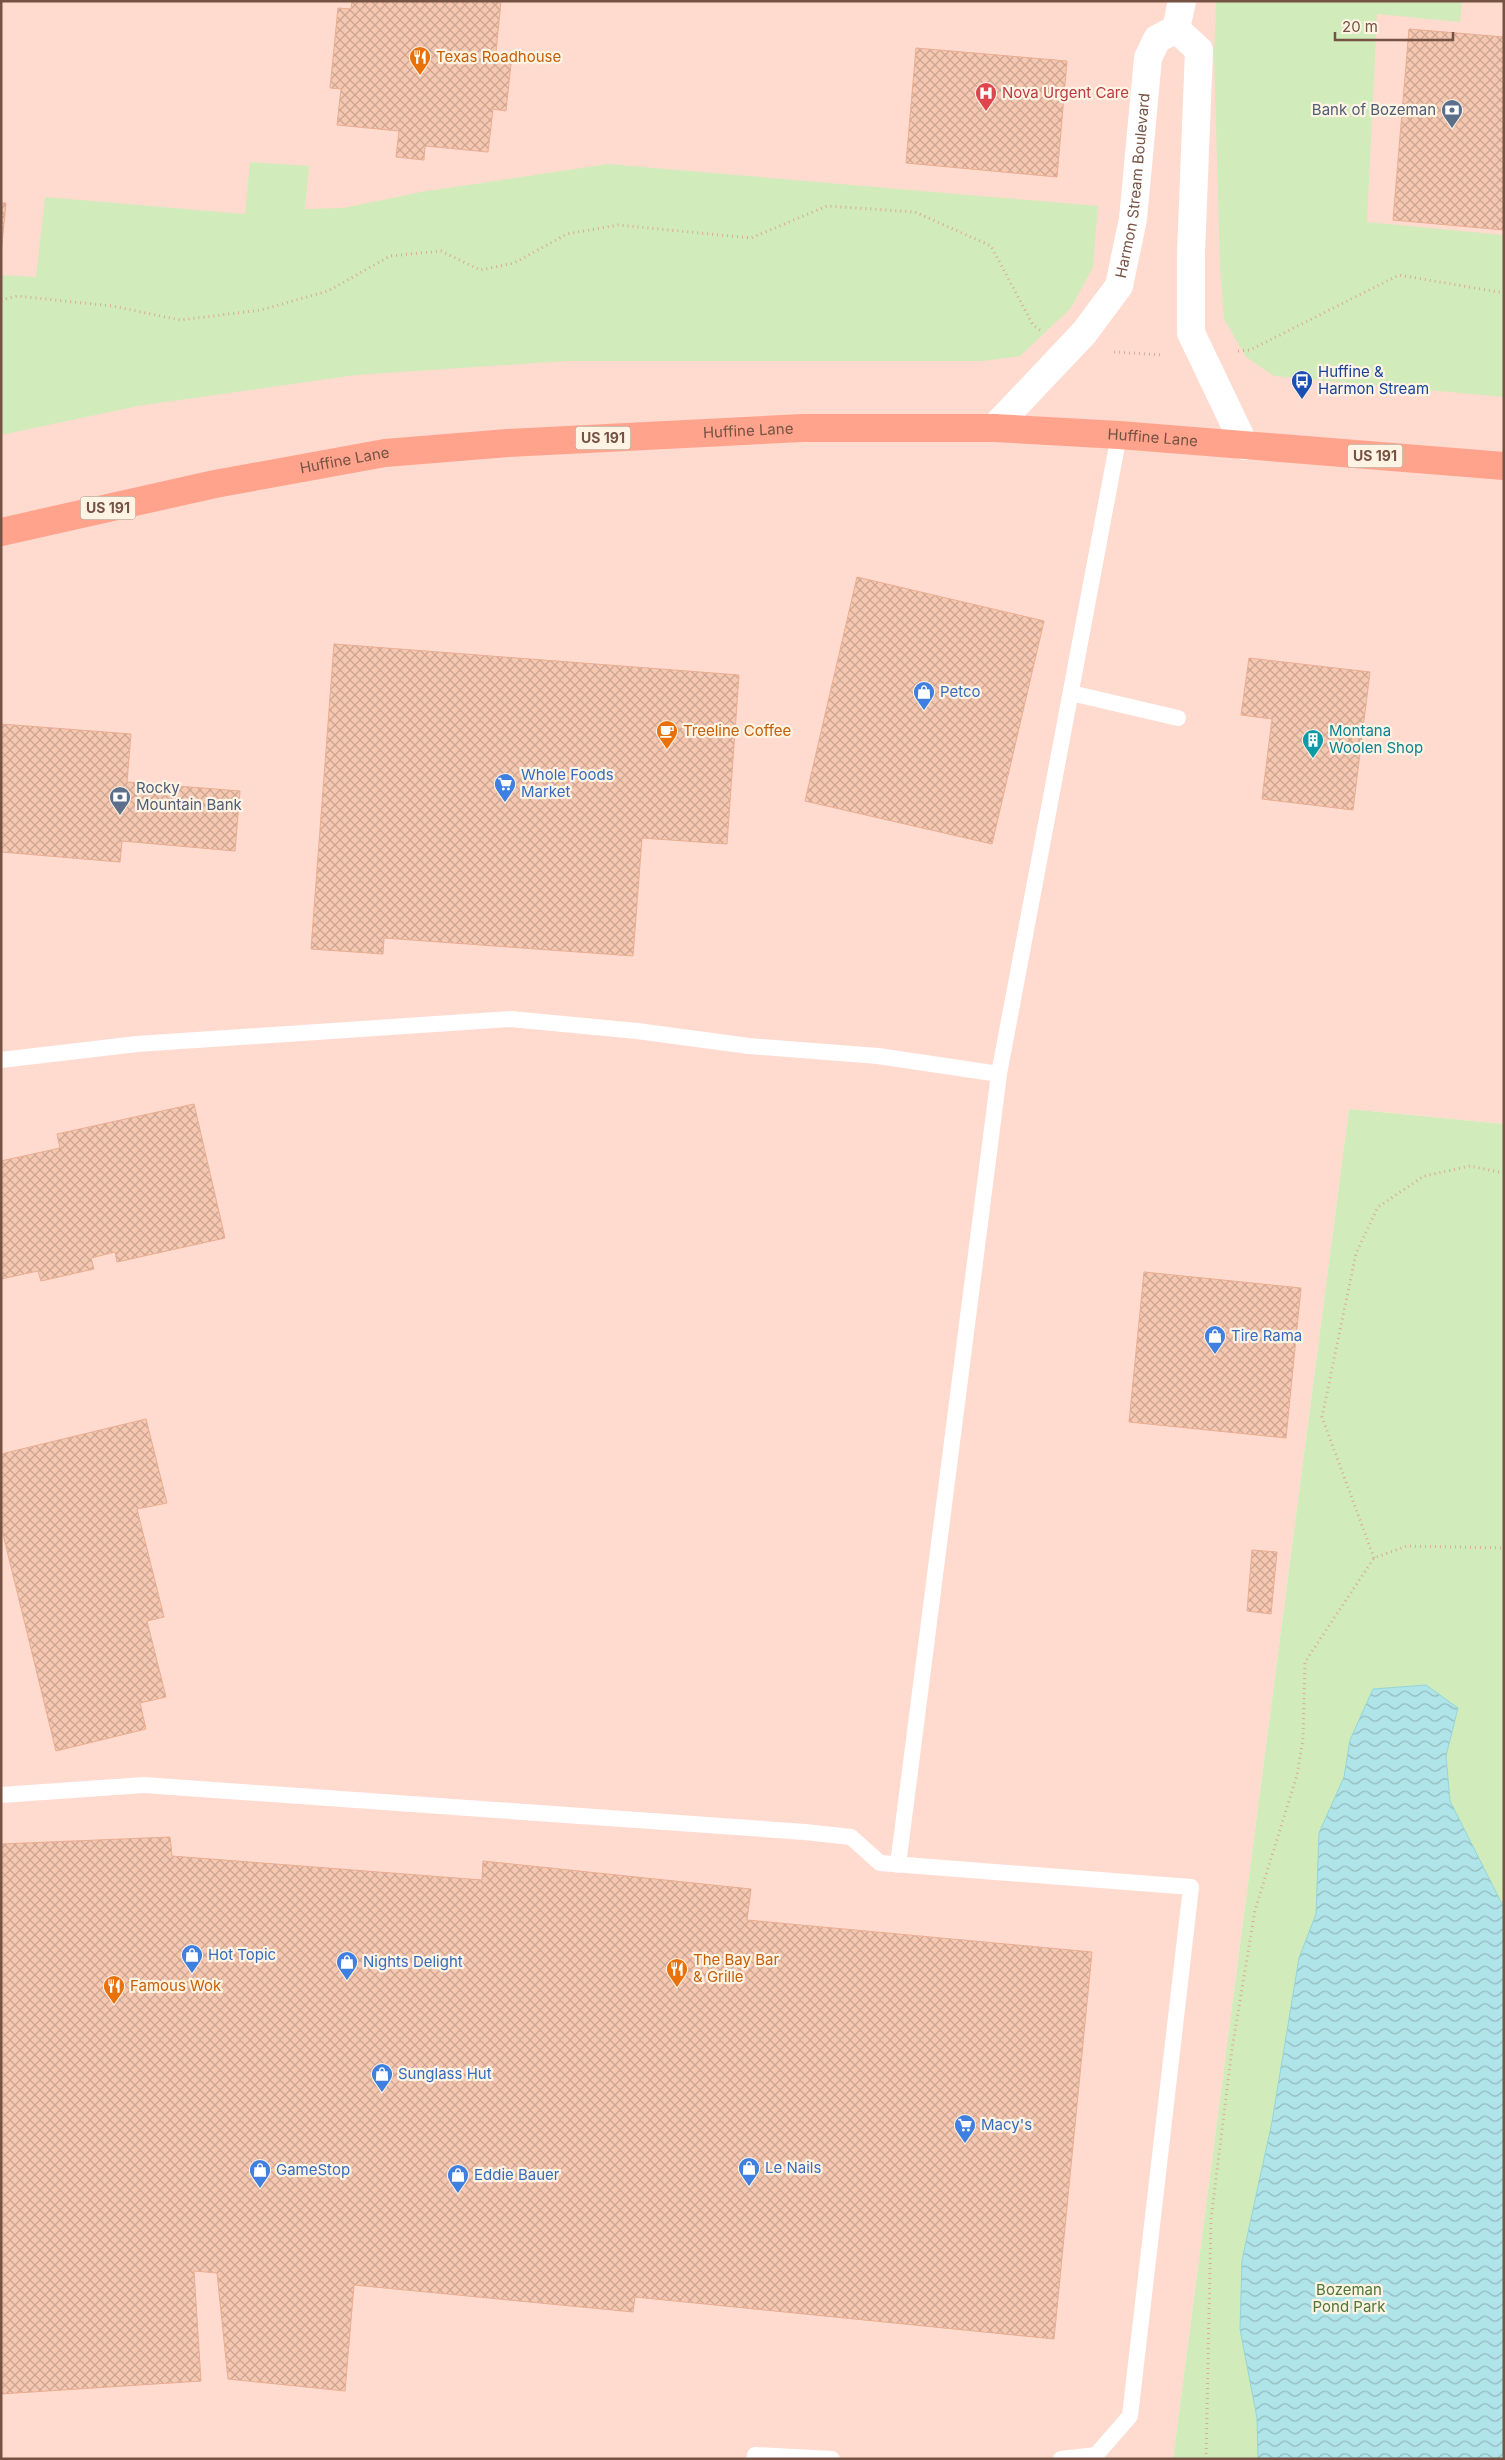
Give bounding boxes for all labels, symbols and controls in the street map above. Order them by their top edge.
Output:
scale bar [1335,10,1452,42]
text: 20 m [1342,17,1378,36]
restaurant icon: Texas Roadhouse [408,45,432,76]
place label: Texas Roadhouse [436,47,561,66]
hospital icon: Nova Urgent Care [974,81,998,112]
place label: Nova Urgent Care [1002,83,1129,102]
street label: Harmon Stream Boulevard [1111,92,1154,280]
bank icon: Bank of Bozeman [1440,98,1464,129]
place label: Bank of Bozeman [1312,100,1436,119]
place label: Huffine & Harmon Stream [1318,362,1429,398]
bus stop icon: Huffine & Harmon Stream [1290,369,1314,400]
street label: Huffine Lane [702,419,794,442]
street label: Huffine Lane [1107,424,1199,450]
road number: US 191 [576,426,630,449]
street label: Huffine Lane [298,442,391,477]
road number: US 191 [1348,444,1402,468]
road number: US 191 [80,496,136,520]
shop icon: Petco [912,680,936,711]
place label: Petco [940,682,981,701]
cafe icon: Treeline Coffee [655,719,679,750]
place label: Treeline Coffee [683,721,791,740]
place label: Montana Woolen Shop [1329,721,1423,757]
building icon: Montana Woolen Shop [1301,728,1325,759]
place label: Whole Foods Market [521,765,614,801]
supermarket icon: Whole Foods Market [493,772,517,803]
place label: Rocky Mountain Bank [136,778,242,814]
bank icon: Rocky Mountain Bank [108,785,132,816]
shop icon: Tire Rama [1203,1324,1227,1355]
place label: Tire Rama [1231,1326,1302,1345]
shop icon: Hot Topic [180,1943,204,1974]
place label: Hot Topic [208,1945,276,1964]
shop icon: Nights Delight [335,1950,359,1981]
place label: The Bay Bar & Grille [693,1950,779,1986]
place label: Nights Delight [363,1952,463,1971]
restaurant icon: The Bay Bar & Grille [665,1957,689,1988]
restaurant icon: Famous Wok [102,1974,126,2005]
place label: Famous Wok [130,1976,222,1995]
shop icon: Sunglass Hut [370,2062,394,2093]
place label: Sunglass Hut [398,2064,492,2083]
supermarket icon: Macy's [953,2113,977,2144]
place label: Macy's [981,2115,1032,2134]
shop icon: Le Nails [737,2156,761,2187]
shop icon: GameStop [248,2158,272,2189]
place label: Le Nails [765,2158,821,2177]
place label: GameStop [276,2160,350,2179]
shop icon: Eddie Bauer [446,2163,470,2194]
place label: Eddie Bauer [474,2165,560,2184]
park label: Bozeman Pond Park [1313,2280,1386,2316]

